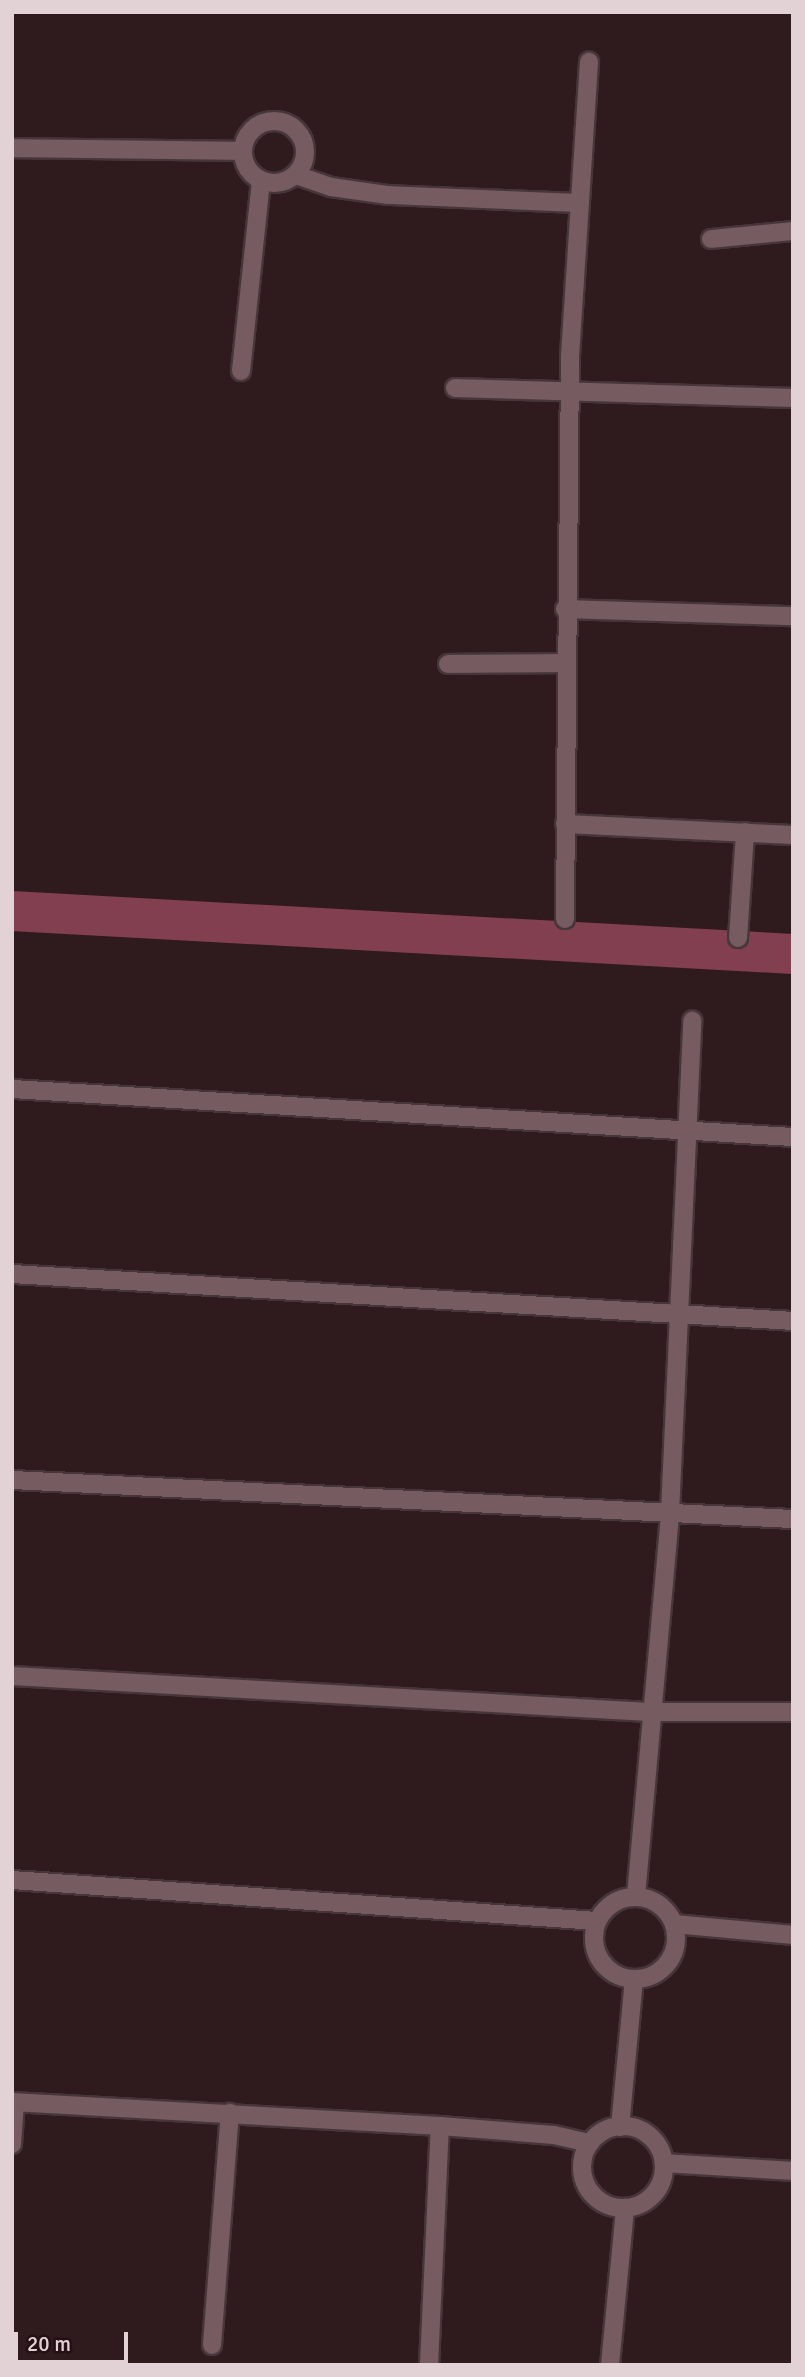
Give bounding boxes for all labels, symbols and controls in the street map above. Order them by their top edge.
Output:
scale bar [18,2318,131,2362]
text: 20 m [27,2331,71,2357]

